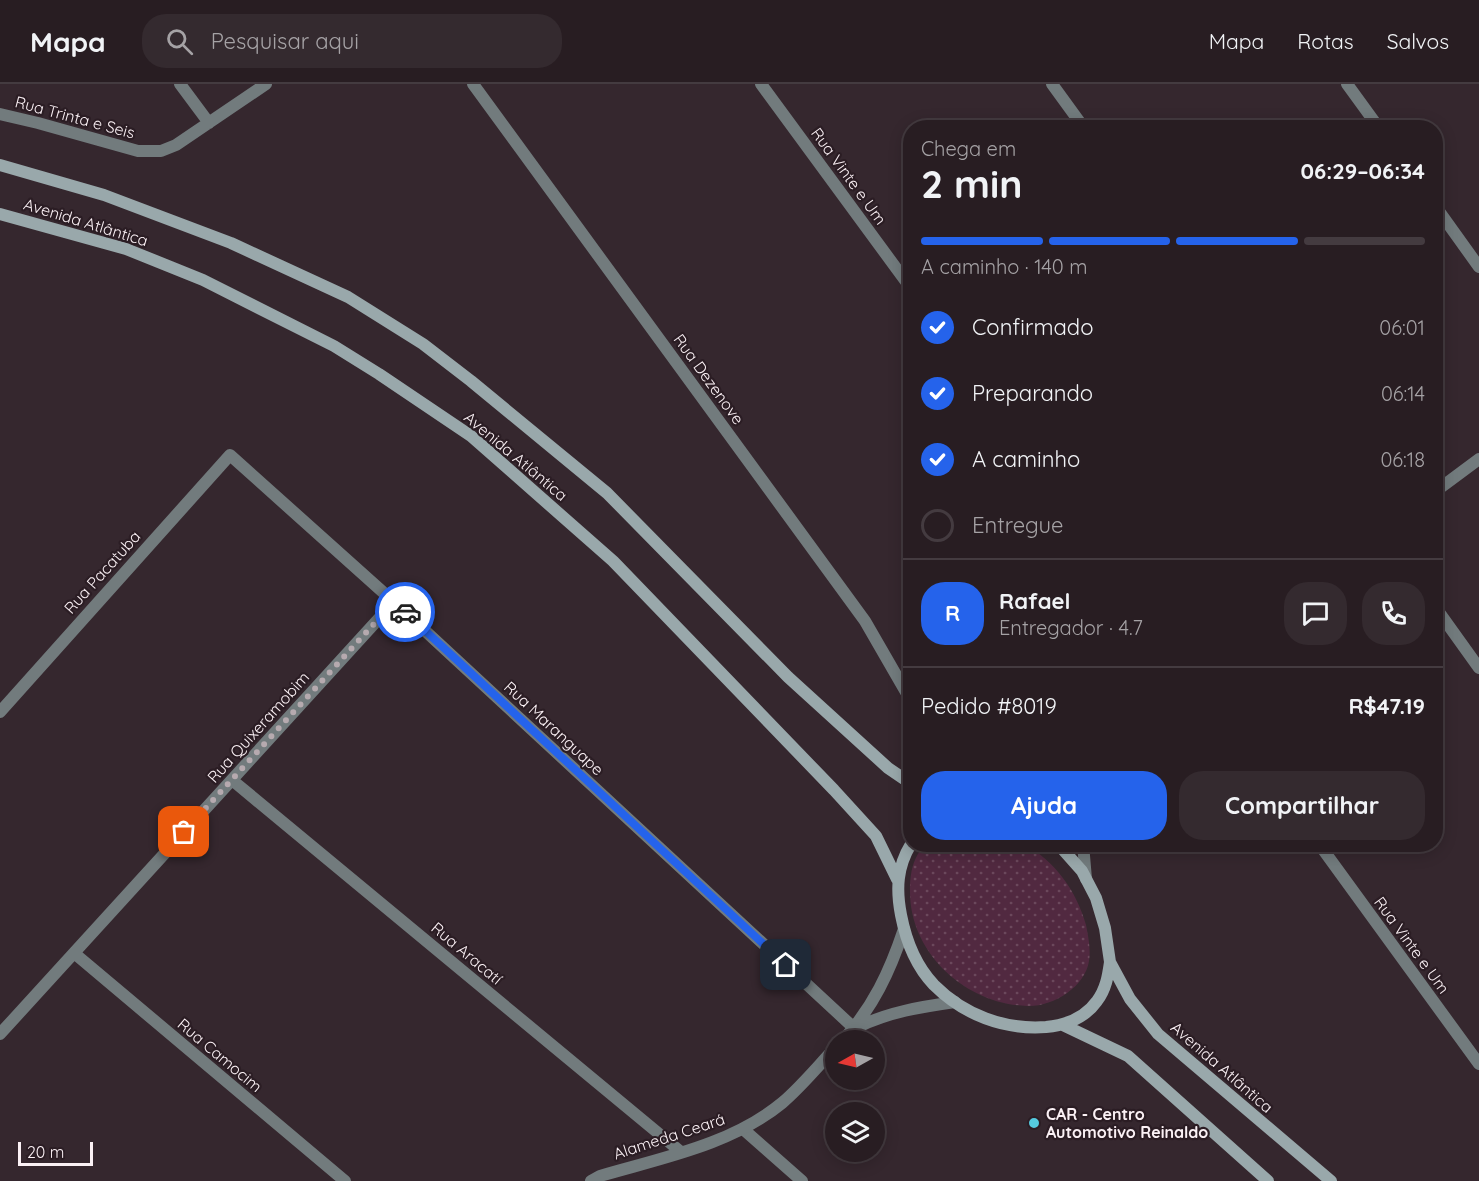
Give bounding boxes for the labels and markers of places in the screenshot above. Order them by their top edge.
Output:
pin [158,806,209,857]
pin [760,939,811,990]
place label: CAR - Centro Automotivo Reinaldo [1046,1104,1208,1142]
marker: CAR - Centro Automotivo Reinaldo [1027,1116,1041,1130]

